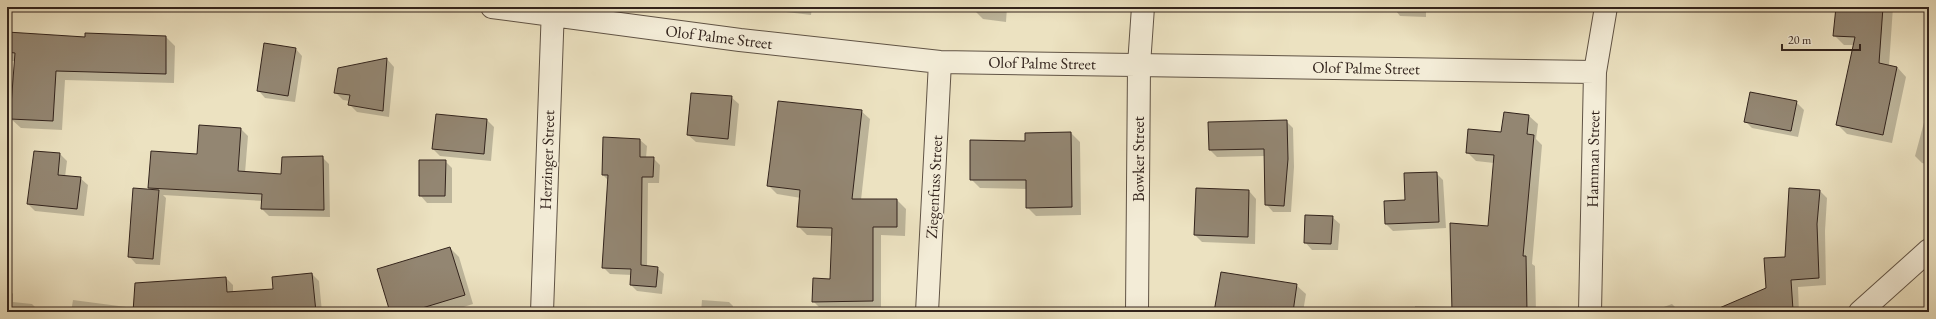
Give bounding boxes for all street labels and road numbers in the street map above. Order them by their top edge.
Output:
street label: Olof Palme Street [664,20,774,54]
street label: Olof Palme Street [988,52,1096,74]
street label: Olof Palme Street [1312,57,1420,79]
street label: Herzinger Street [535,110,559,210]
street label: Hamman Street [1582,110,1604,208]
street label: Bowker Street [1128,116,1149,202]
street label: Ziegenfuss Street [921,135,947,239]

